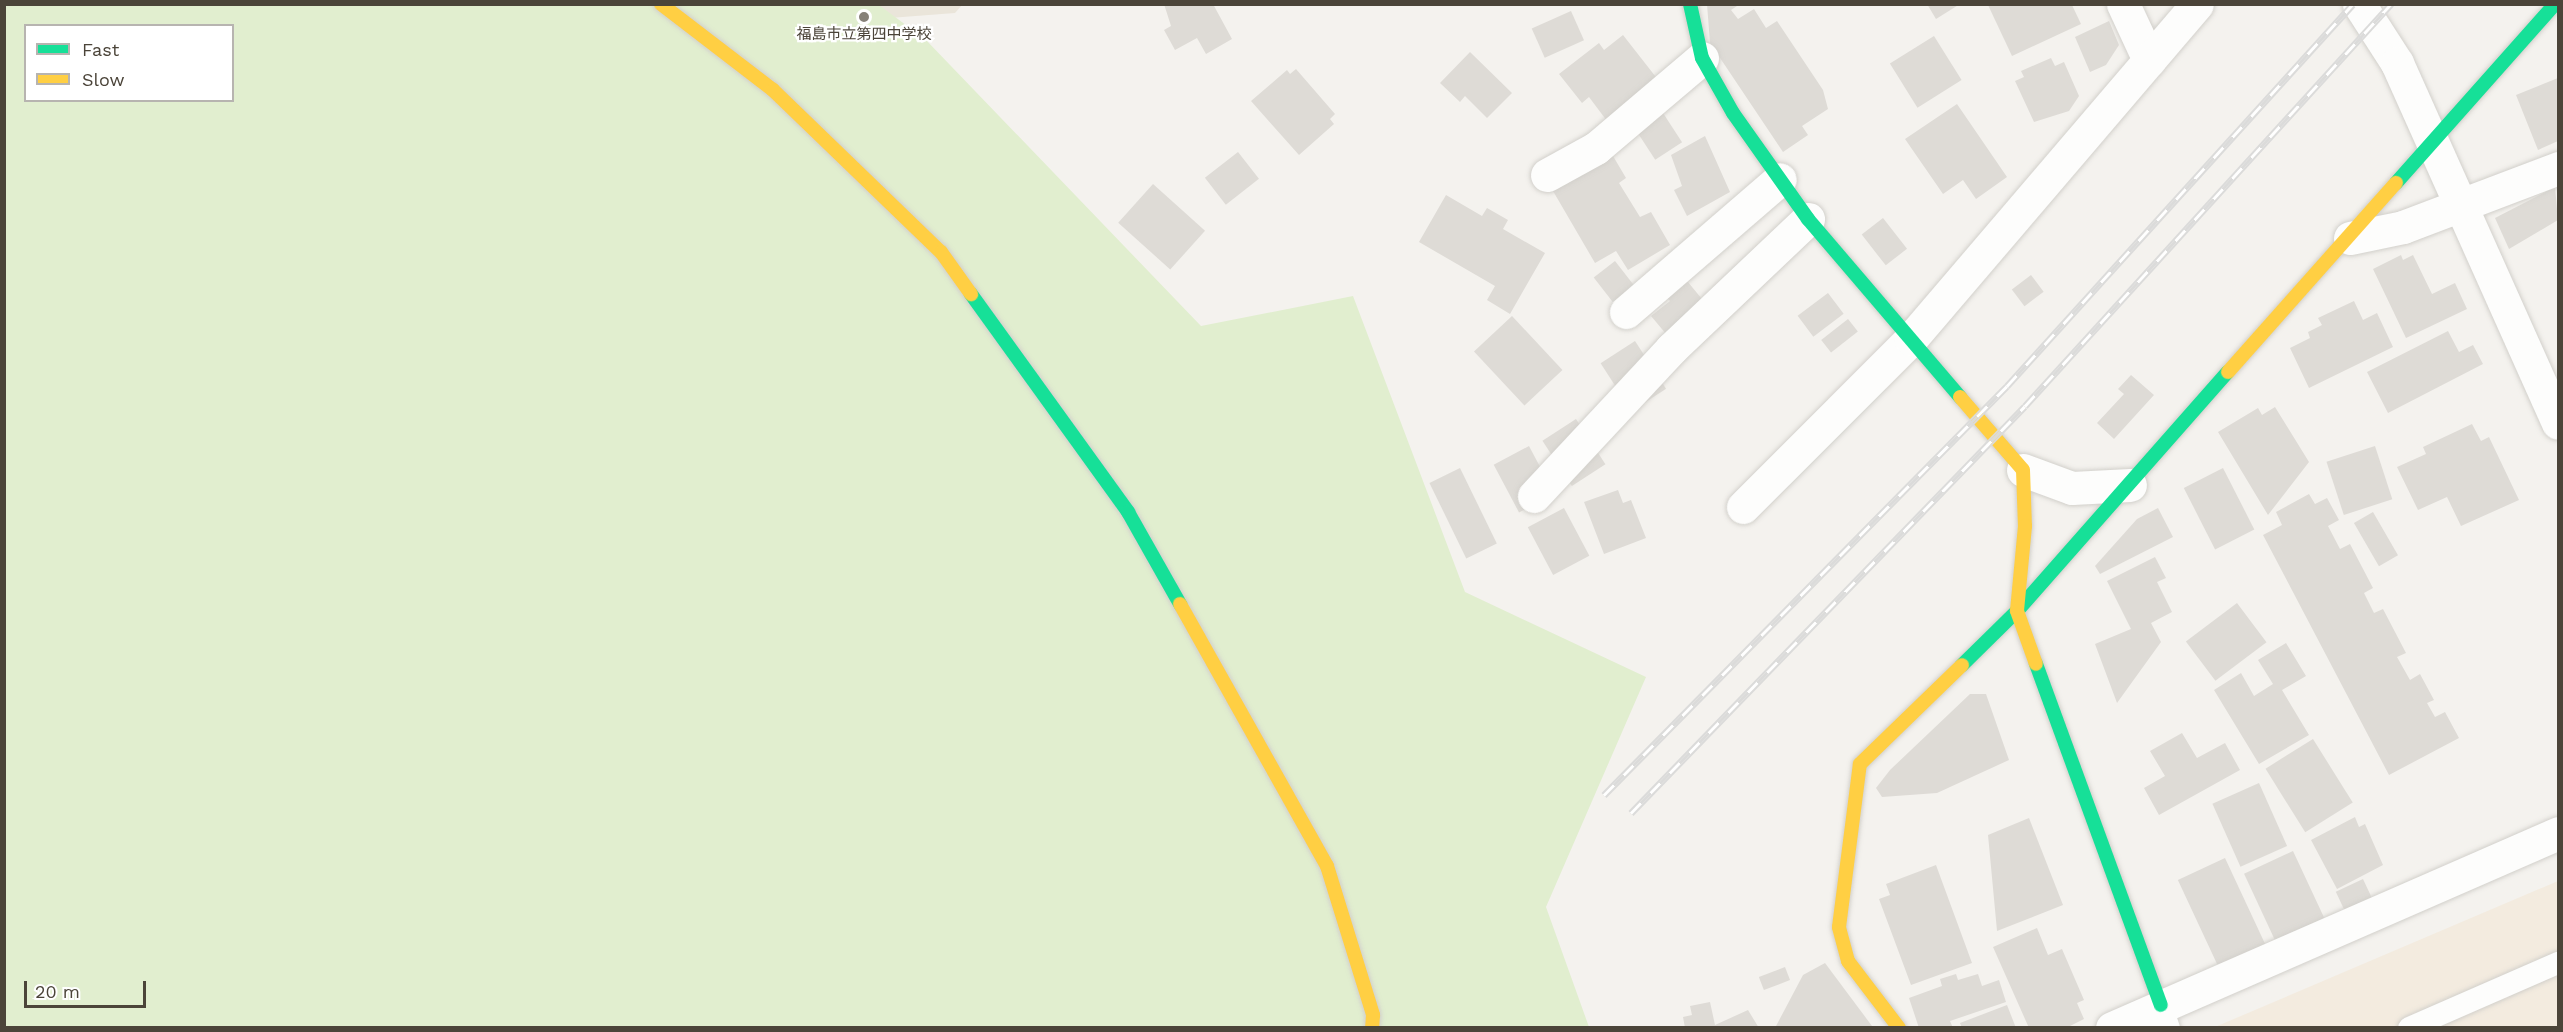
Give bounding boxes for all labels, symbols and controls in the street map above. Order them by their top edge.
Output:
marker: 福島市立第四中学校 [857,10,871,24]
legend [24,24,234,102]
place label: 福島市立第四中学校 [797,26,931,44]
text: Fast [82,39,119,60]
text: Slow [82,69,125,90]
scale bar [27,969,148,1007]
text: 20 m [35,981,80,1002]

